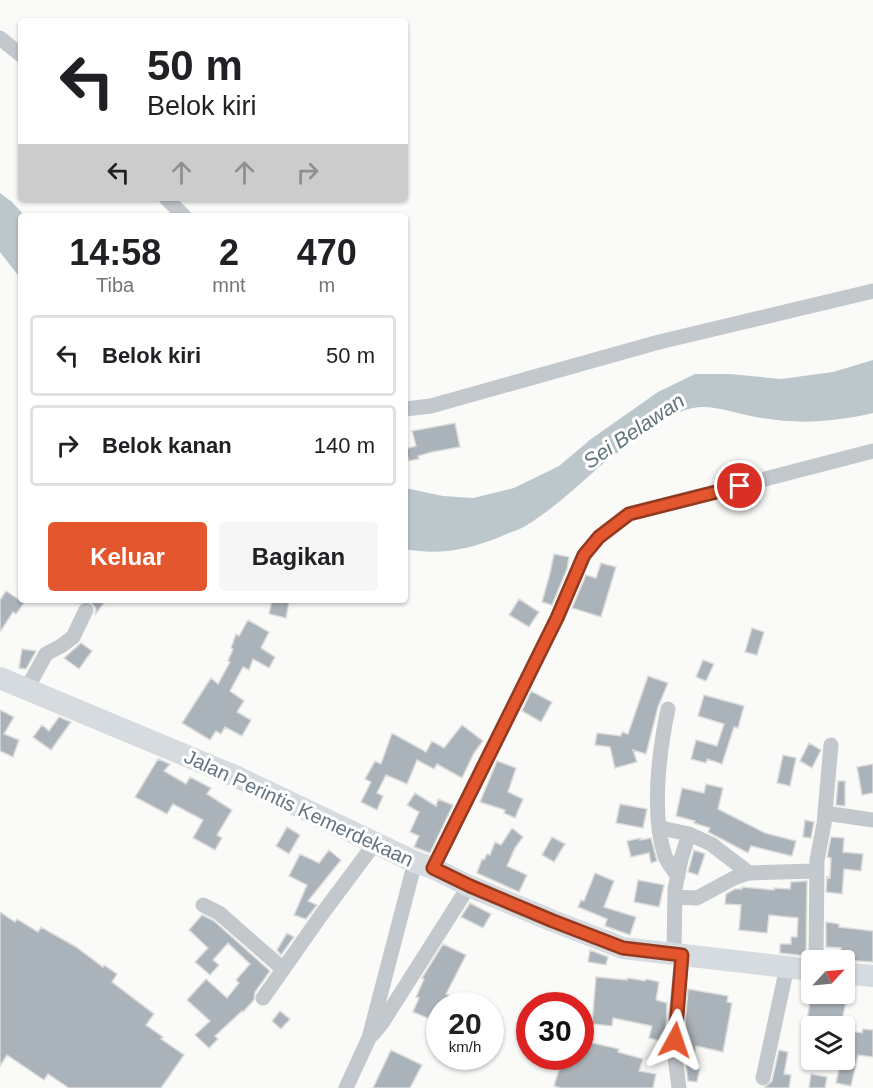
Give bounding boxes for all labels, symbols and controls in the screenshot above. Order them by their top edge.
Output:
icon: left [48,42,126,120]
text: 50 m [147,42,243,89]
text: Belok kiri [147,91,257,121]
icon: left [102,156,135,189]
icon: ahead [165,156,198,189]
icon: ahead [228,156,261,189]
icon: right [291,156,324,189]
text: 14:58 [69,232,161,273]
text: 2 [219,232,239,273]
text: 470 [297,232,357,273]
text: Tiba [96,274,134,296]
text: mnt [212,274,246,296]
text: m [319,274,335,296]
icon: left [51,339,84,372]
text: Belok kiri [102,343,201,368]
text: 50 m [326,343,375,368]
water label: Sei Belawan [579,388,689,473]
icon: right [51,429,84,462]
text: Belok kanan [102,433,232,458]
text: 140 m [314,433,375,458]
pin [714,460,765,511]
icon: arrive [723,469,756,502]
button: Keluar [48,522,207,591]
button: Bagikan [219,522,378,591]
street label: Jalan Perintis Kemerdekaan [181,745,417,871]
north arrow [801,950,855,1004]
map controls [801,950,855,1070]
speed limit sign: 30 [516,992,594,1070]
text: 20 [448,1007,482,1040]
position arrow [643,1008,707,1072]
button: layers [801,1016,855,1070]
text: km/h [449,1038,481,1055]

